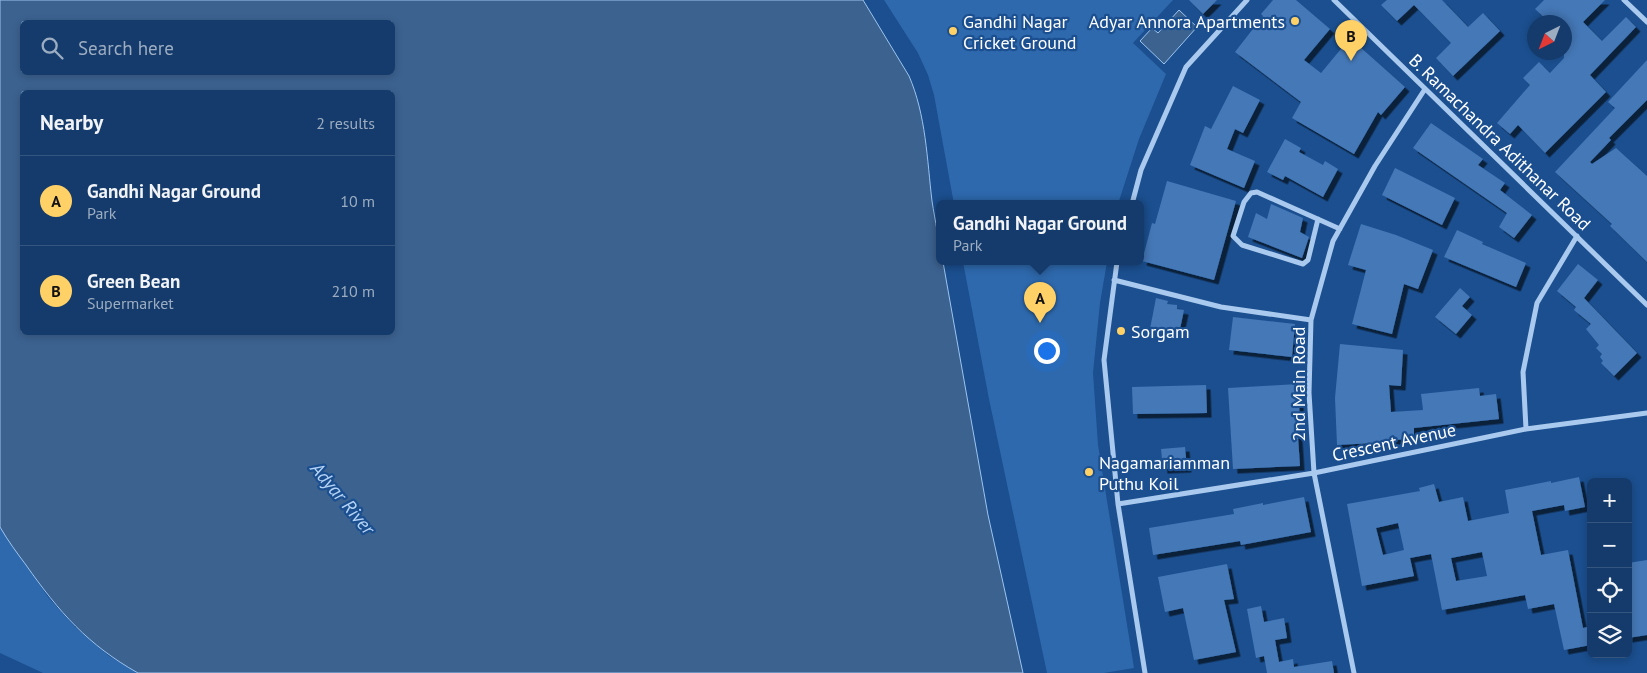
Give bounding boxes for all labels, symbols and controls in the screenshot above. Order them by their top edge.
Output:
place label: Gandhi Nagar Cricket Ground [963,10,1077,54]
place label: Adyar Annora Apartments [1089,10,1285,33]
marker: Adyar Annora Apartments [1289,15,1301,27]
north arrow [1527,15,1572,60]
search box [20,20,395,75]
pin: B [1335,20,1367,61]
marker: Gandhi Nagar Cricket Ground [947,25,959,37]
icon: search [38,34,66,62]
text: Search here [78,36,174,60]
street label: B. Ramachandra Adithanar Road [1404,49,1596,235]
text: Nearby [40,109,103,136]
text: 2 results [316,113,375,133]
text: Gandhi Nagar Ground [87,179,261,203]
text: A [51,191,61,211]
text: 10 m [340,191,375,211]
popup [936,200,1144,265]
text: Park [87,203,116,223]
text: Gandhi Nagar Ground [953,211,1127,235]
text: Park [953,235,983,255]
text: Green Bean [87,269,180,293]
text: B [51,281,61,301]
text: 210 m [332,281,375,301]
pin: A [1024,282,1056,323]
text: Supermarket [87,293,174,313]
place label: Sorgam [1131,320,1190,343]
marker: Sorgam [1115,325,1127,337]
street label: 2nd Main Road [1287,327,1310,441]
your location [1034,338,1060,364]
street label: Crescent Avenue [1330,418,1458,466]
place label: Nagamariamman Puthu Koil [1099,451,1230,495]
water label: Adyar River [305,456,381,541]
marker: Nagamariamman Puthu Koil [1083,466,1095,478]
map controls [1587,478,1632,658]
button: + [1587,478,1632,523]
button: − [1587,523,1632,568]
button: locate [1587,568,1632,613]
button: layers [1587,613,1632,658]

